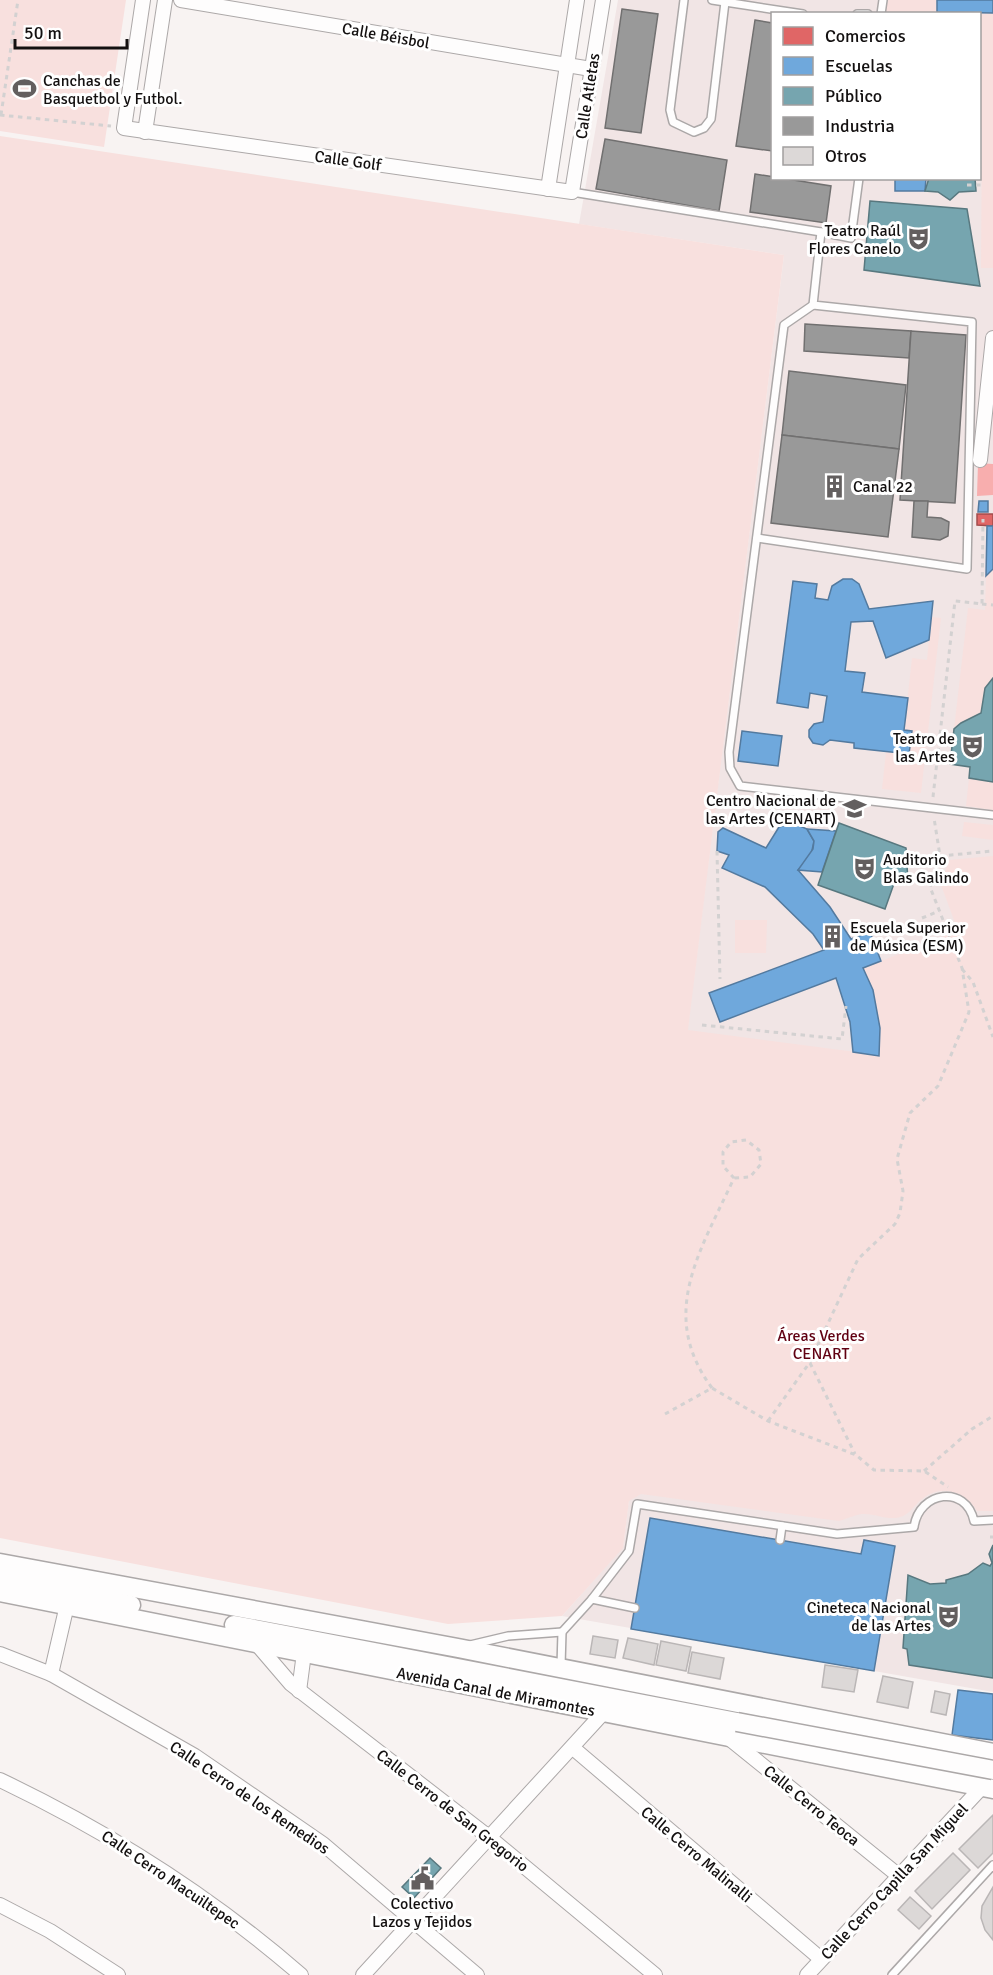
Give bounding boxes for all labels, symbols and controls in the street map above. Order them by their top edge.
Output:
scale bar [15,12,128,50]
legend [771,12,981,180]
street label: Calle Béisbol [340,18,432,54]
text: 50 m [24,22,62,44]
text: Comercios [825,25,906,47]
street label: Calle Atletas [571,52,605,141]
text: Escuelas [825,55,893,77]
place label: Canchas de Basquetbol y Futbol. [43,71,183,109]
sports icon: Canchas de Basquetbol y Futbol. [12,76,38,102]
text: Público [825,85,882,107]
text: Industria [825,115,895,137]
text: Otros [825,145,867,167]
street label: Calle Golf [313,146,383,176]
place label: Teatro Raúl Flores Canelo [808,221,901,259]
theatre icon: Teatro Raúl Flores Canelo [906,226,932,252]
building icon: Canal 22 [822,473,848,499]
place label: Canal 22 [853,477,913,497]
place label: Teatro de las Artes [893,729,955,767]
theatre icon: Teatro de las Artes [960,734,986,760]
place label: Centro Nacional de las Artes (CENART) [705,791,836,829]
school or university icon: Centro Nacional de las Artes (CENART) [841,796,867,822]
place label: Auditorio Blas Galindo [883,850,969,888]
theatre icon: Auditorio Blas Galindo [852,855,878,881]
place label: Escuela Superior de Música (ESM) [850,918,966,956]
building icon: Escuela Superior de Música (ESM) [819,923,845,949]
park label: Áreas Verdes CENART [777,1326,865,1364]
place label: Cineteca Nacional de las Artes [807,1598,931,1636]
theatre icon: Cineteca Nacional de las Artes [936,1603,962,1629]
street label: Avenida Canal de Miramontes [395,1663,597,1721]
street label: Calle Cerro de los Remedios [166,1737,333,1859]
street label: Calle Cerro de San Gregorio [372,1745,533,1876]
street label: Calle Cerro Teoca [759,1761,863,1851]
street label: Calle Cerro Capilla San Miguel [817,1799,973,1964]
street label: Calle Cerro Malinalli [637,1802,756,1907]
street label: Calle Cerro Macuiltepec [97,1826,243,1934]
public building icon: Colectivo Lazos y Tejidos [409,1865,435,1891]
place label: Colectivo Lazos y Tejidos [372,1894,472,1932]

